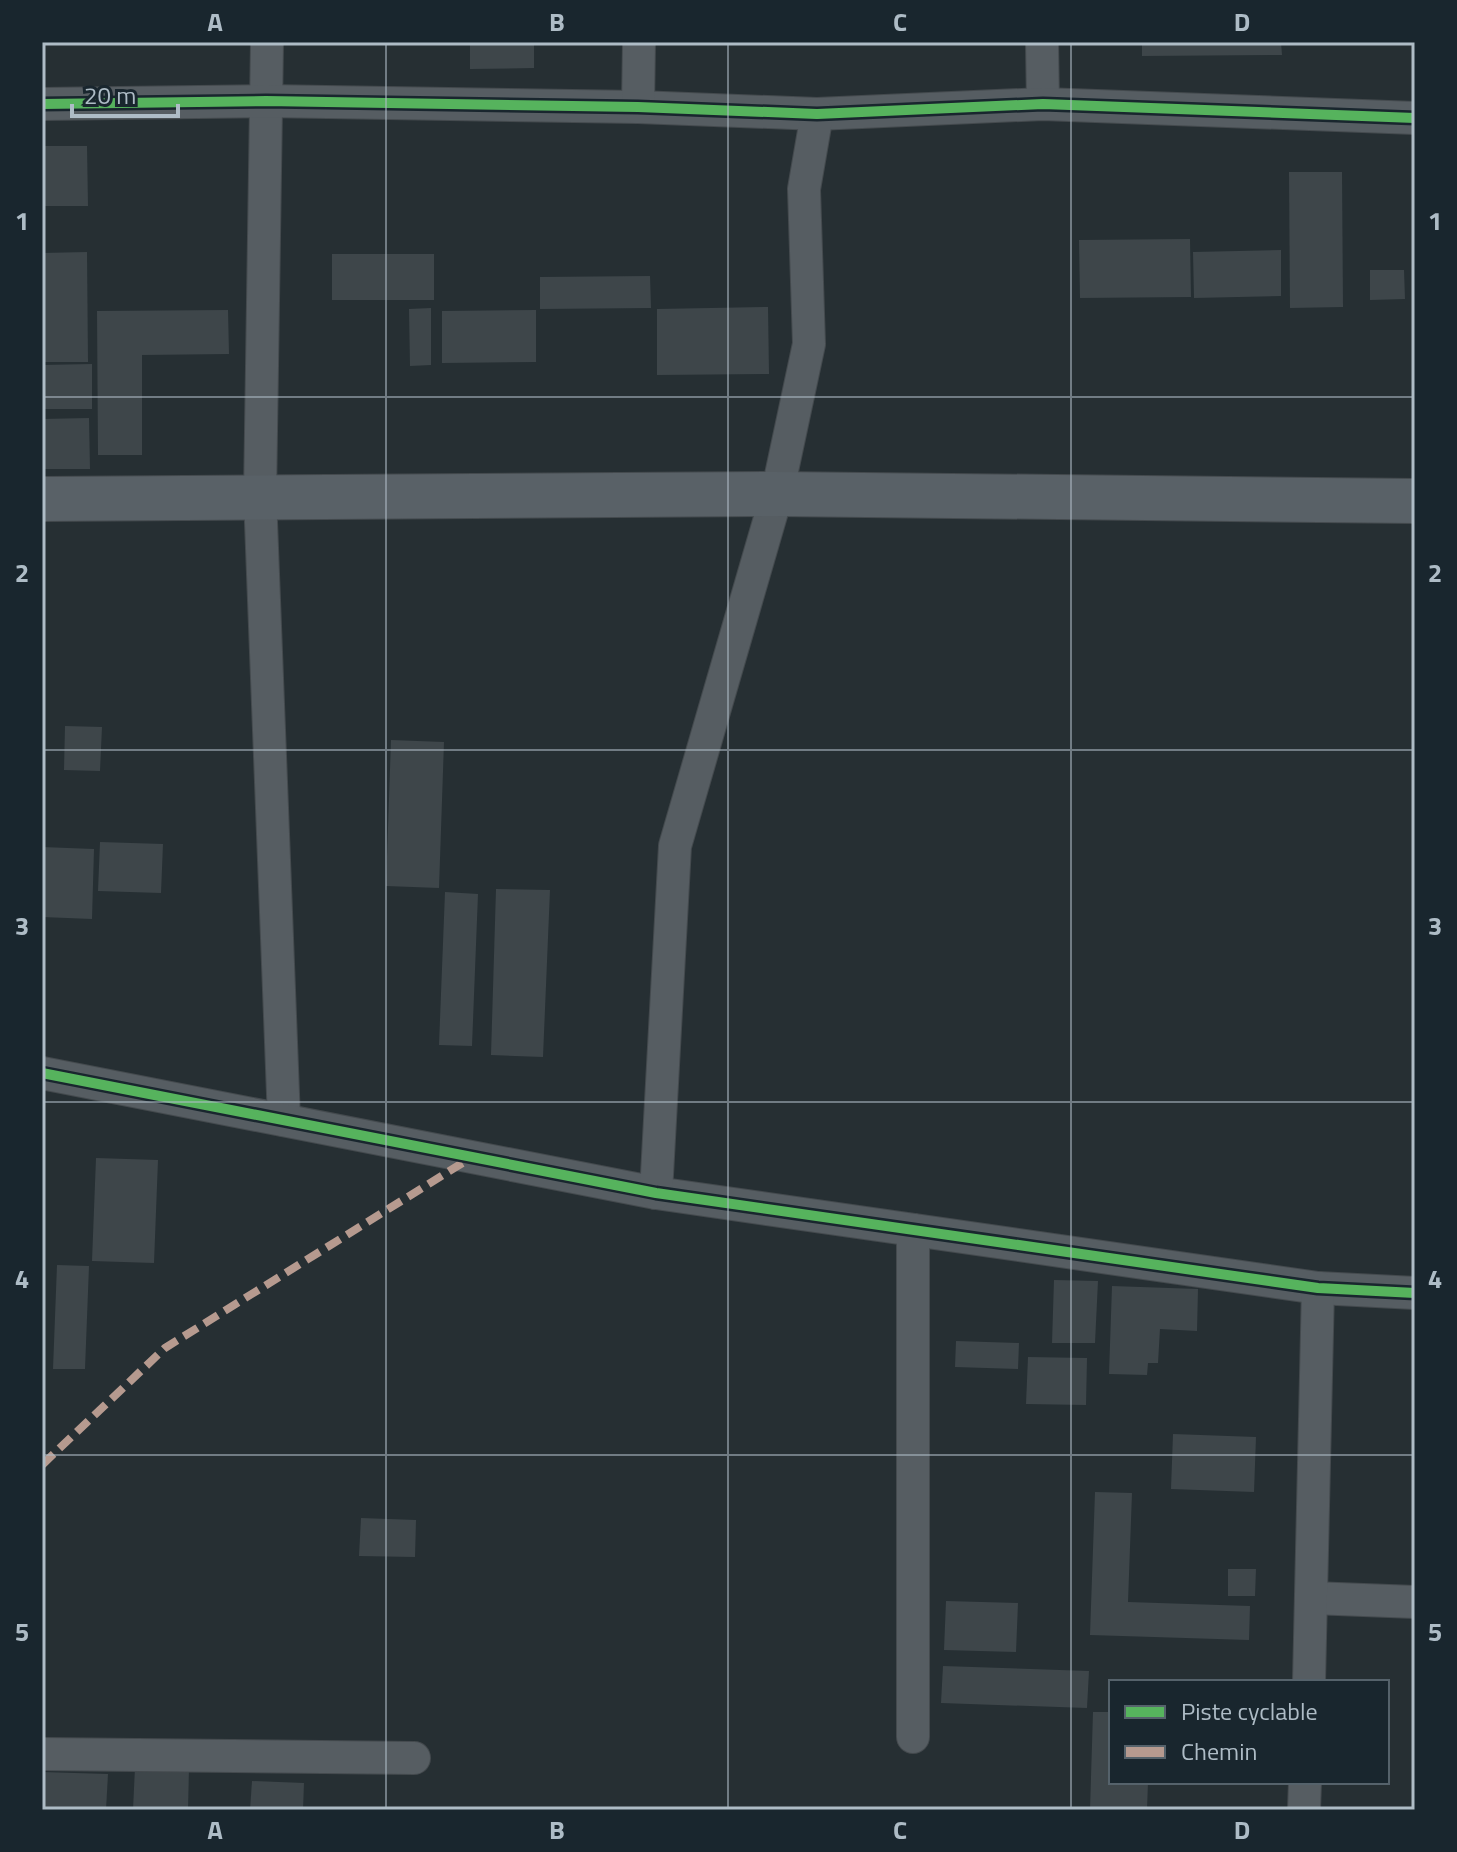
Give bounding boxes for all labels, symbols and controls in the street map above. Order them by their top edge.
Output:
text: A [207,2,223,41]
text: B [549,2,565,41]
text: C [893,2,907,41]
text: D [1234,2,1250,41]
scale bar [72,68,178,118]
text: 20 m [84,77,136,113]
text: 1 [15,201,29,240]
text: 1 [1428,201,1442,240]
text: 2 [15,553,29,592]
text: 2 [1428,553,1442,592]
text: 3 [15,906,29,945]
text: 3 [1428,906,1442,945]
text: 4 [15,1259,29,1298]
text: 4 [1428,1259,1442,1298]
text: 5 [15,1612,29,1651]
text: 5 [1428,1612,1442,1651]
legend [1109,1680,1389,1784]
text: Piste cyclable [1181,1693,1318,1729]
text: Chemin [1181,1733,1257,1769]
text: A [207,1810,223,1849]
text: B [549,1810,565,1849]
text: C [893,1810,907,1849]
text: D [1234,1810,1250,1849]

